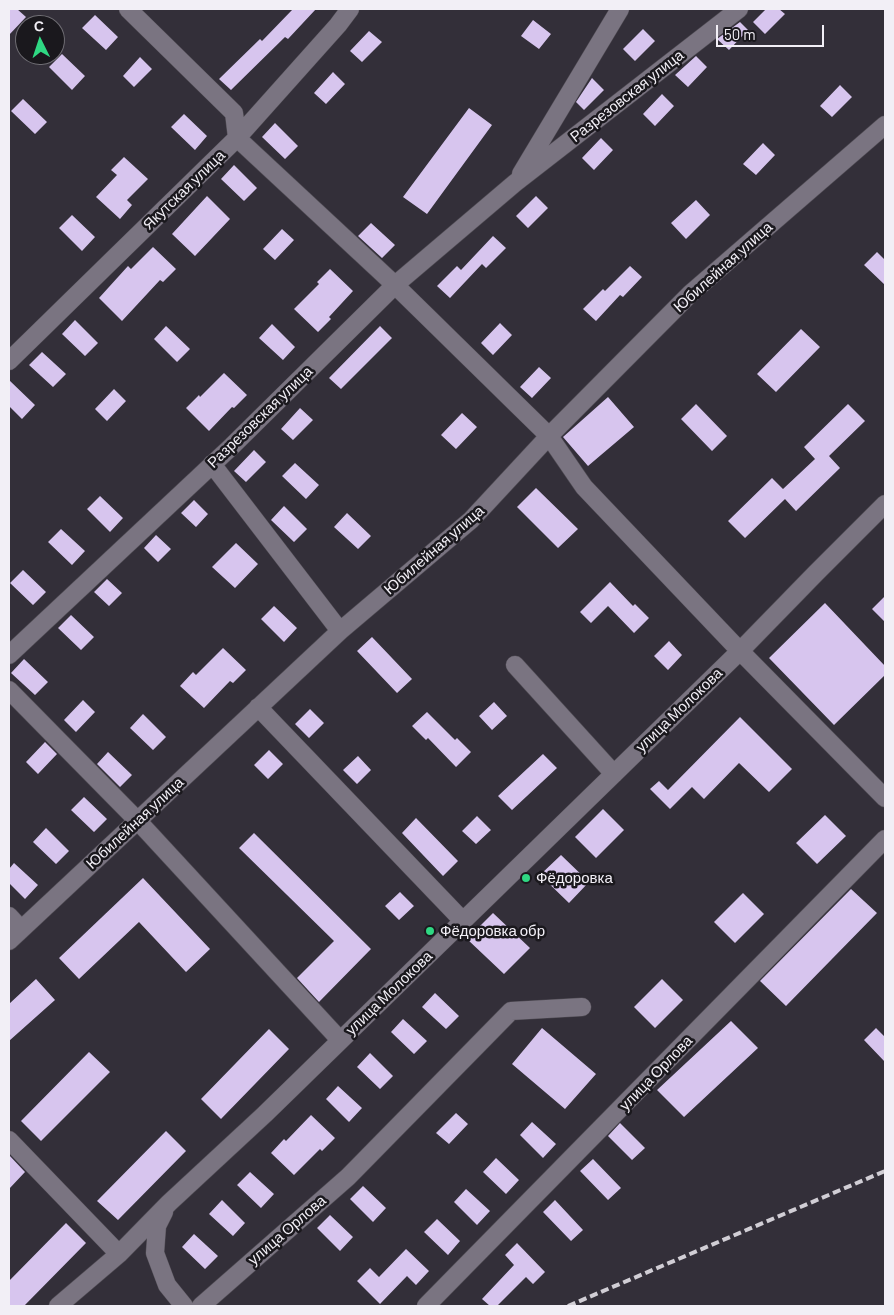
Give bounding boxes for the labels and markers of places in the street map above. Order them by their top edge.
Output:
place label: Фёдоровка [536,869,613,887]
marker: Фёдоровка [520,872,532,884]
place label: Фёдоровка обр [440,922,545,940]
marker: Фёдоровка обр [424,925,436,937]

